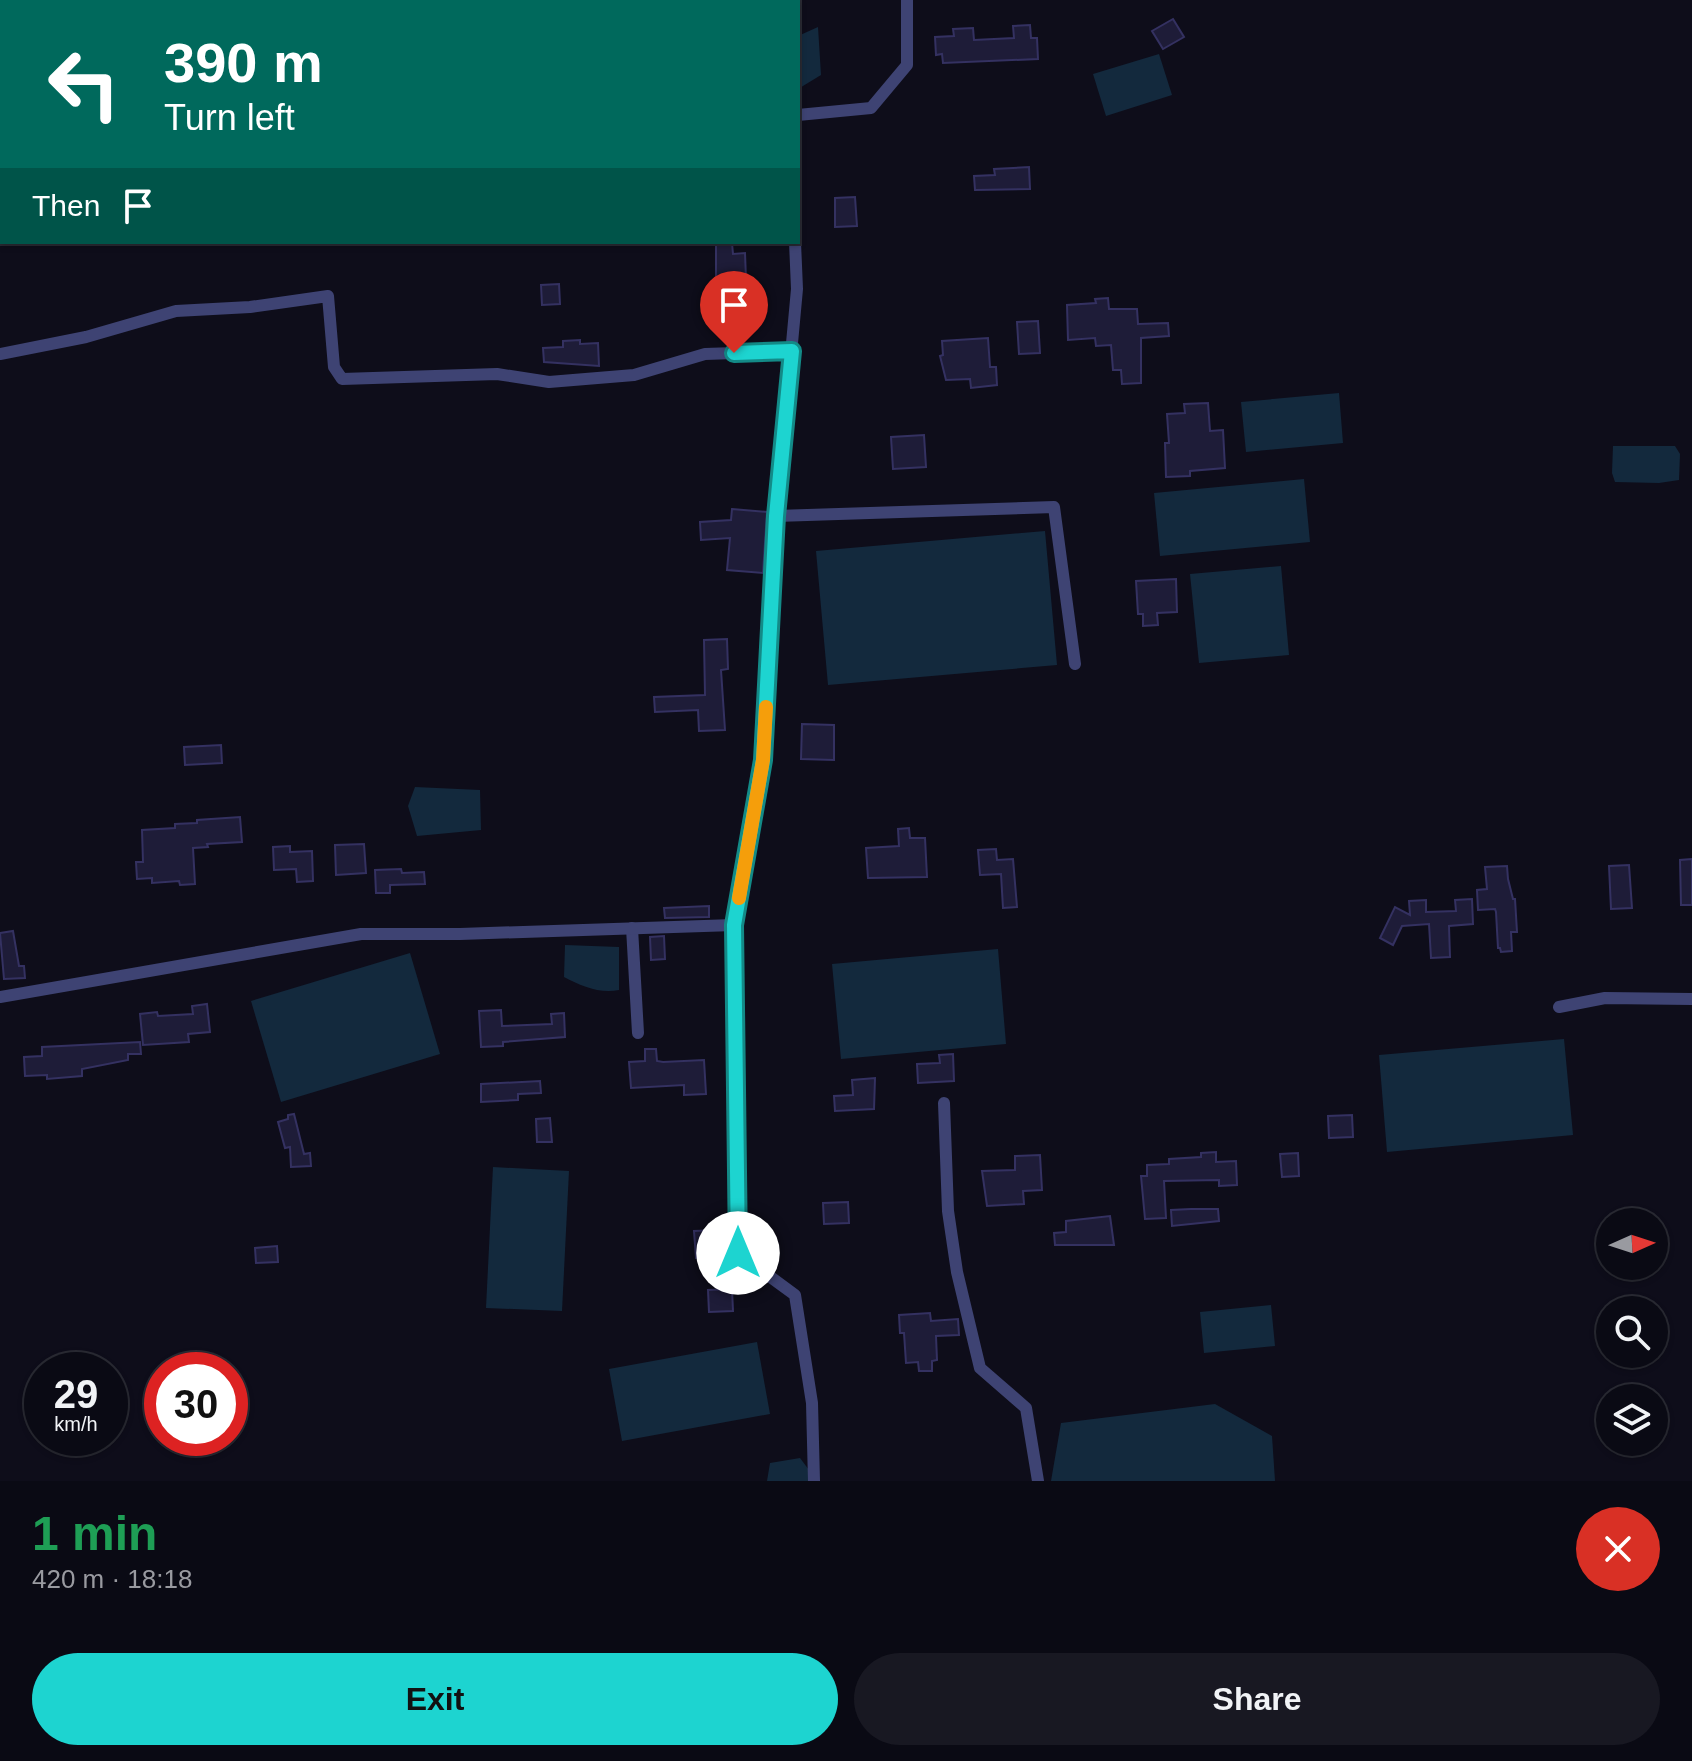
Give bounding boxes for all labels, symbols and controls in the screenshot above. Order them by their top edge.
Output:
text: 390 m [164,31,323,94]
icon: left [32,32,136,136]
text: Turn left [164,97,295,138]
icon: arrive [116,184,160,228]
text: Then [32,189,100,222]
pin [700,271,768,353]
icon: arrive [712,283,756,327]
north arrow [1596,1208,1668,1280]
map controls [1596,1208,1668,1456]
position arrow [696,1211,780,1295]
button: search [1596,1296,1668,1368]
speed limit sign: 30 [144,1352,248,1456]
text: 29 [54,1372,98,1416]
button: layers [1596,1384,1668,1456]
text: km/h [54,1413,98,1435]
text: 1 min [32,1507,157,1560]
button: close [1576,1507,1660,1591]
text: 420 m · 18:18 [32,1564,192,1594]
button: Exit [32,1653,838,1745]
button: Share [854,1653,1660,1745]

